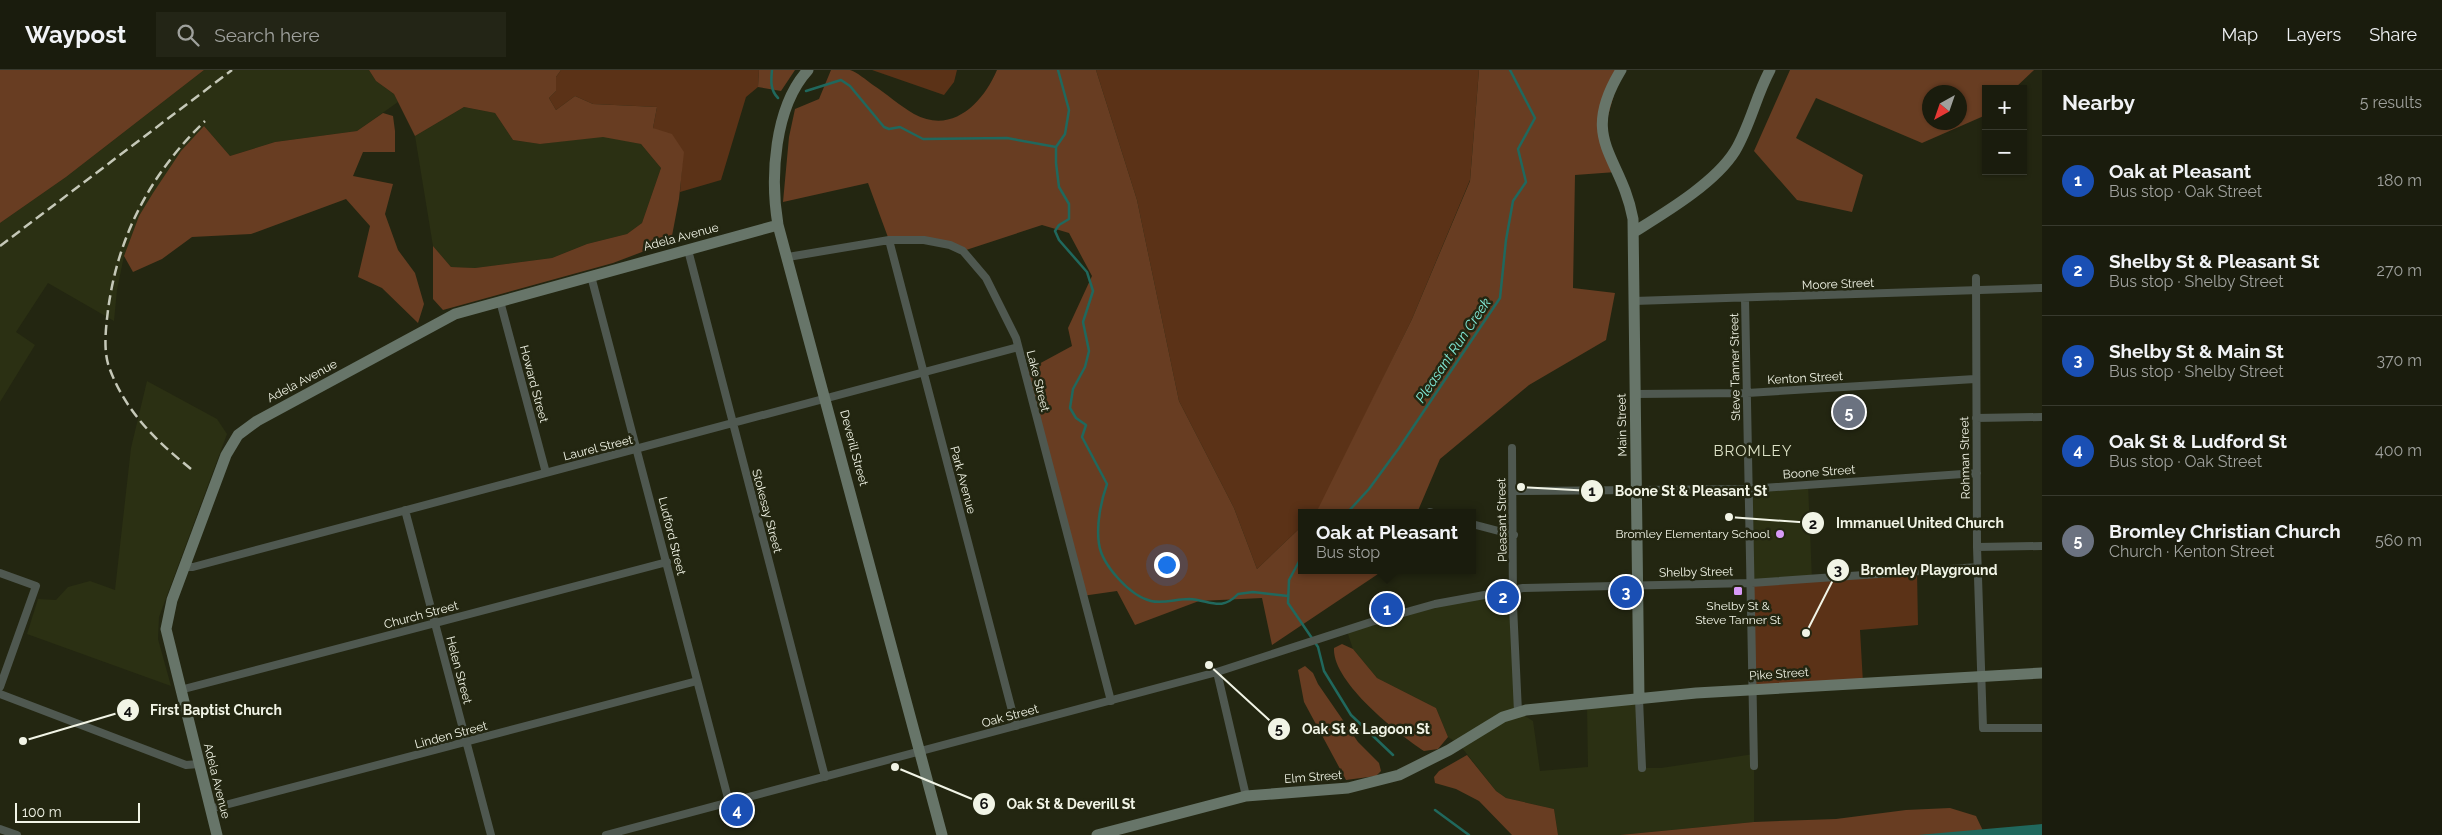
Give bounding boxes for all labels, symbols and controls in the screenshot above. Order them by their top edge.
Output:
search box [156,12,506,57]
text: Waypost [25,20,126,49]
icon: search [174,21,202,49]
text: Search here [214,24,320,46]
text: Map [2222,24,2258,45]
text: Layers [2286,24,2341,45]
text: Share [2369,24,2417,45]
north arrow [1922,85,1967,130]
map controls [1982,85,2027,175]
button: + [1982,85,2027,130]
text: Nearby [2062,90,2135,115]
text: 5 results [2360,93,2422,112]
button: − [1982,130,2027,175]
text: Oak at Pleasant [2109,160,2251,182]
text: 1 [2074,171,2082,190]
text: 180 m [2377,171,2422,190]
text: Bus stop · Oak Street [2109,182,2262,201]
street label: Adela Avenue [642,220,720,254]
text: Shelby St & Pleasant St [2109,250,2320,272]
text: 2 [2073,261,2083,280]
text: 270 m [2377,261,2422,280]
text: Bus stop · Shelby Street [2109,272,2284,291]
street label: Moore Street [1802,276,1874,292]
water label: Pleasant Run Creek [1412,294,1494,405]
street label: Steve Tanner Street [1727,313,1743,421]
text: Shelby St & Main St [2109,340,2284,362]
street label: Howard Street [517,344,551,424]
street label: Lake Street [1024,349,1052,413]
text: 3 [2074,351,2082,370]
text: 370 m [2376,351,2422,370]
street label: Adela Avenue [265,357,339,405]
text: Bus stop · Shelby Street [2109,362,2284,381]
street label: Kenton Street [1767,369,1843,387]
street label: Main Street [1614,393,1630,457]
pin: 5 [1833,393,1865,431]
street label: Deverill Street [837,409,871,487]
street label: Rohman Street [1957,417,1973,499]
text: Oak St & Ludford St [2109,430,2287,452]
street label: Laurel Street [562,433,634,463]
text: 4 [2073,441,2083,460]
text: 400 m [2375,441,2422,460]
district label: BROMLEY [1714,442,1792,460]
street label: Park Avenue [947,445,979,515]
text: Bus stop · Oak Street [2109,452,2262,471]
street label: Boone Street [1782,462,1856,482]
street label: Stokesay Street [749,468,785,554]
callout: Boone St & Pleasant St [1579,476,1777,505]
street label: Pleasant Street [1494,478,1510,562]
text: 1 [1588,482,1596,500]
text: Boone St & Pleasant St [1615,483,1768,499]
street label: Ludford Street [655,495,689,577]
popup [1298,509,1476,574]
callout: Immanuel United Church [1801,509,2014,538]
text: 2 [1809,515,1817,533]
text: Immanuel United Church [1836,515,2004,531]
text: Bromley Christian Church [2109,520,2341,542]
text: Oak at Pleasant [1316,521,1458,543]
place label: Bromley Elementary School [1615,527,1771,541]
marker: Bromley Elementary School [1774,528,1786,540]
text: 5 [2074,531,2082,550]
text: 560 m [2375,531,2422,550]
text: Church · Kenton Street [2109,542,2274,561]
text: Bus stop [1316,543,1380,562]
your location [1154,552,1180,578]
callout: Bromley Playground [1825,556,2007,585]
text: 3 [1834,561,1842,579]
text: Bromley Playground [1861,562,1997,578]
street label: Shelby Street [1659,564,1733,580]
pin: 3 [1610,573,1642,611]
pin: 2 [1487,578,1519,616]
marker: Shelby St & Steve Tanner St [1732,585,1744,597]
pin: 1 [1371,590,1403,628]
street label: Church Street [382,598,460,632]
place label: Shelby St & Steve Tanner St [1695,599,1781,627]
street label: Helen Street [443,635,475,705]
street label: Pike Street [1749,665,1809,683]
callout: First Baptist Church [115,696,292,725]
text: 4 [124,701,133,719]
text: First Baptist Church [150,702,282,718]
street label: Oak Street [980,702,1040,730]
callout: Oak St & Lagoon St [1267,715,1439,744]
street label: Linden Street [413,719,489,751]
text: 5 [1275,720,1283,738]
text: Oak St & Lagoon St [1302,721,1431,737]
street label: Adela Avenue [201,742,233,820]
street label: Elm Street [1284,768,1342,786]
callout: Oak St & Deverill St [972,789,1146,818]
pin: 4 [721,791,753,829]
text: 6 [979,795,989,813]
text: Oak St & Deverill St [1007,796,1136,812]
scale bar [15,800,140,823]
text: 100 m [22,804,62,820]

